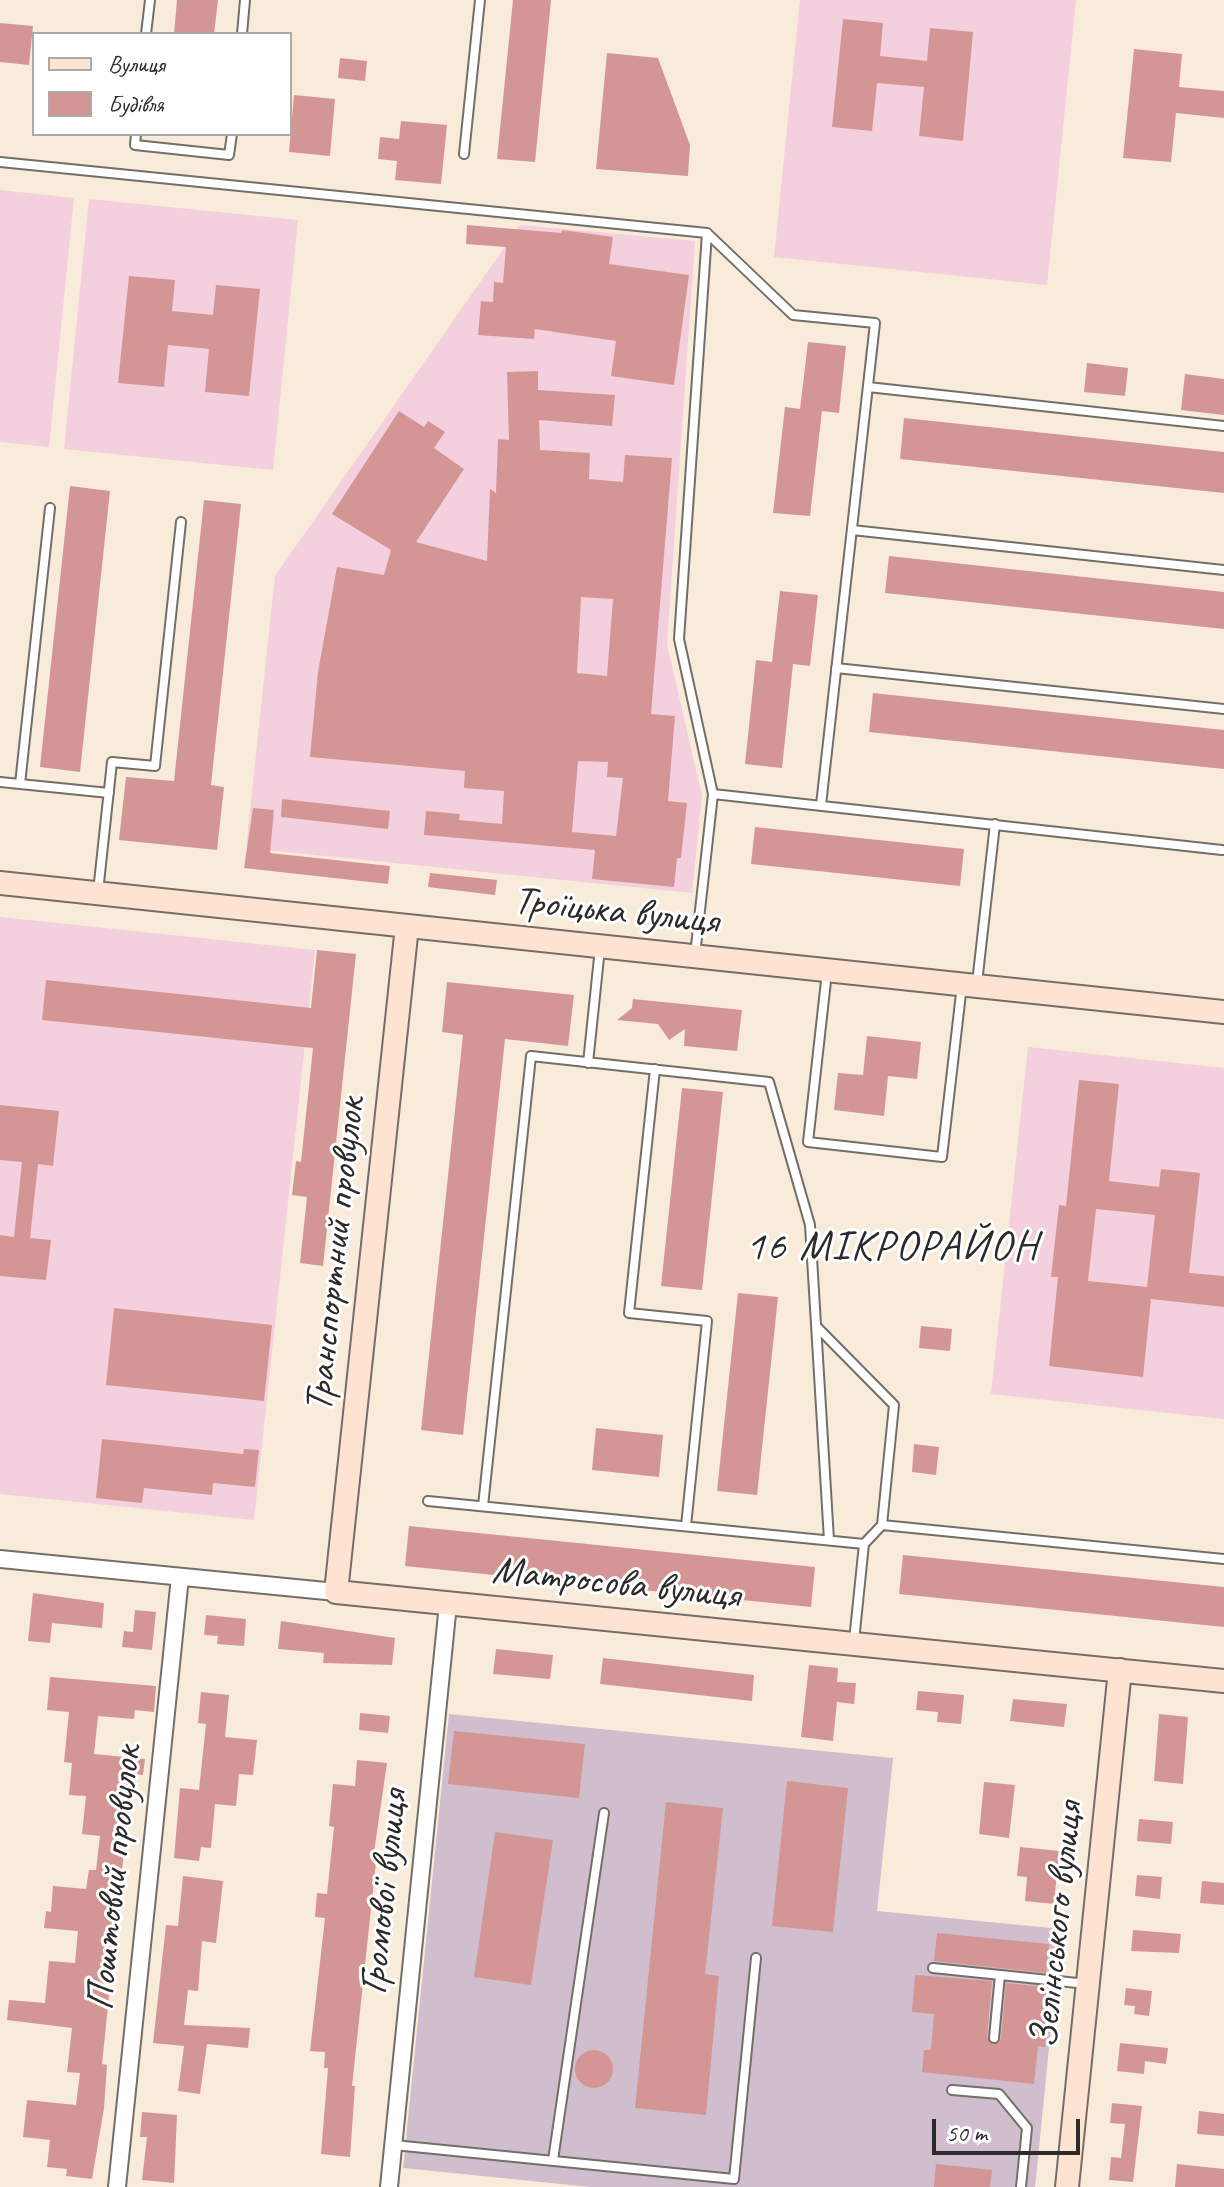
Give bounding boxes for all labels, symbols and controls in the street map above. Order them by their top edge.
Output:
legend [32,32,292,136]
text: Вулиця [108,49,165,79]
text: Будівля [108,89,164,119]
street label: Троїцька вулиця [511,877,721,947]
street label: Транспортний провулок [296,1095,376,1415]
district label: 16 МІКРОРАЙОН [745,1223,1039,1273]
street label: Матросова вулиця [490,1547,742,1621]
street label: Поштовий провулок [77,1743,153,2013]
street label: Громової вулиця [350,1787,420,1997]
street label: Зелінського вулиця [1021,1799,1095,2051]
scale bar [936,2103,1084,2153]
text: 50 m [946,2118,987,2148]

